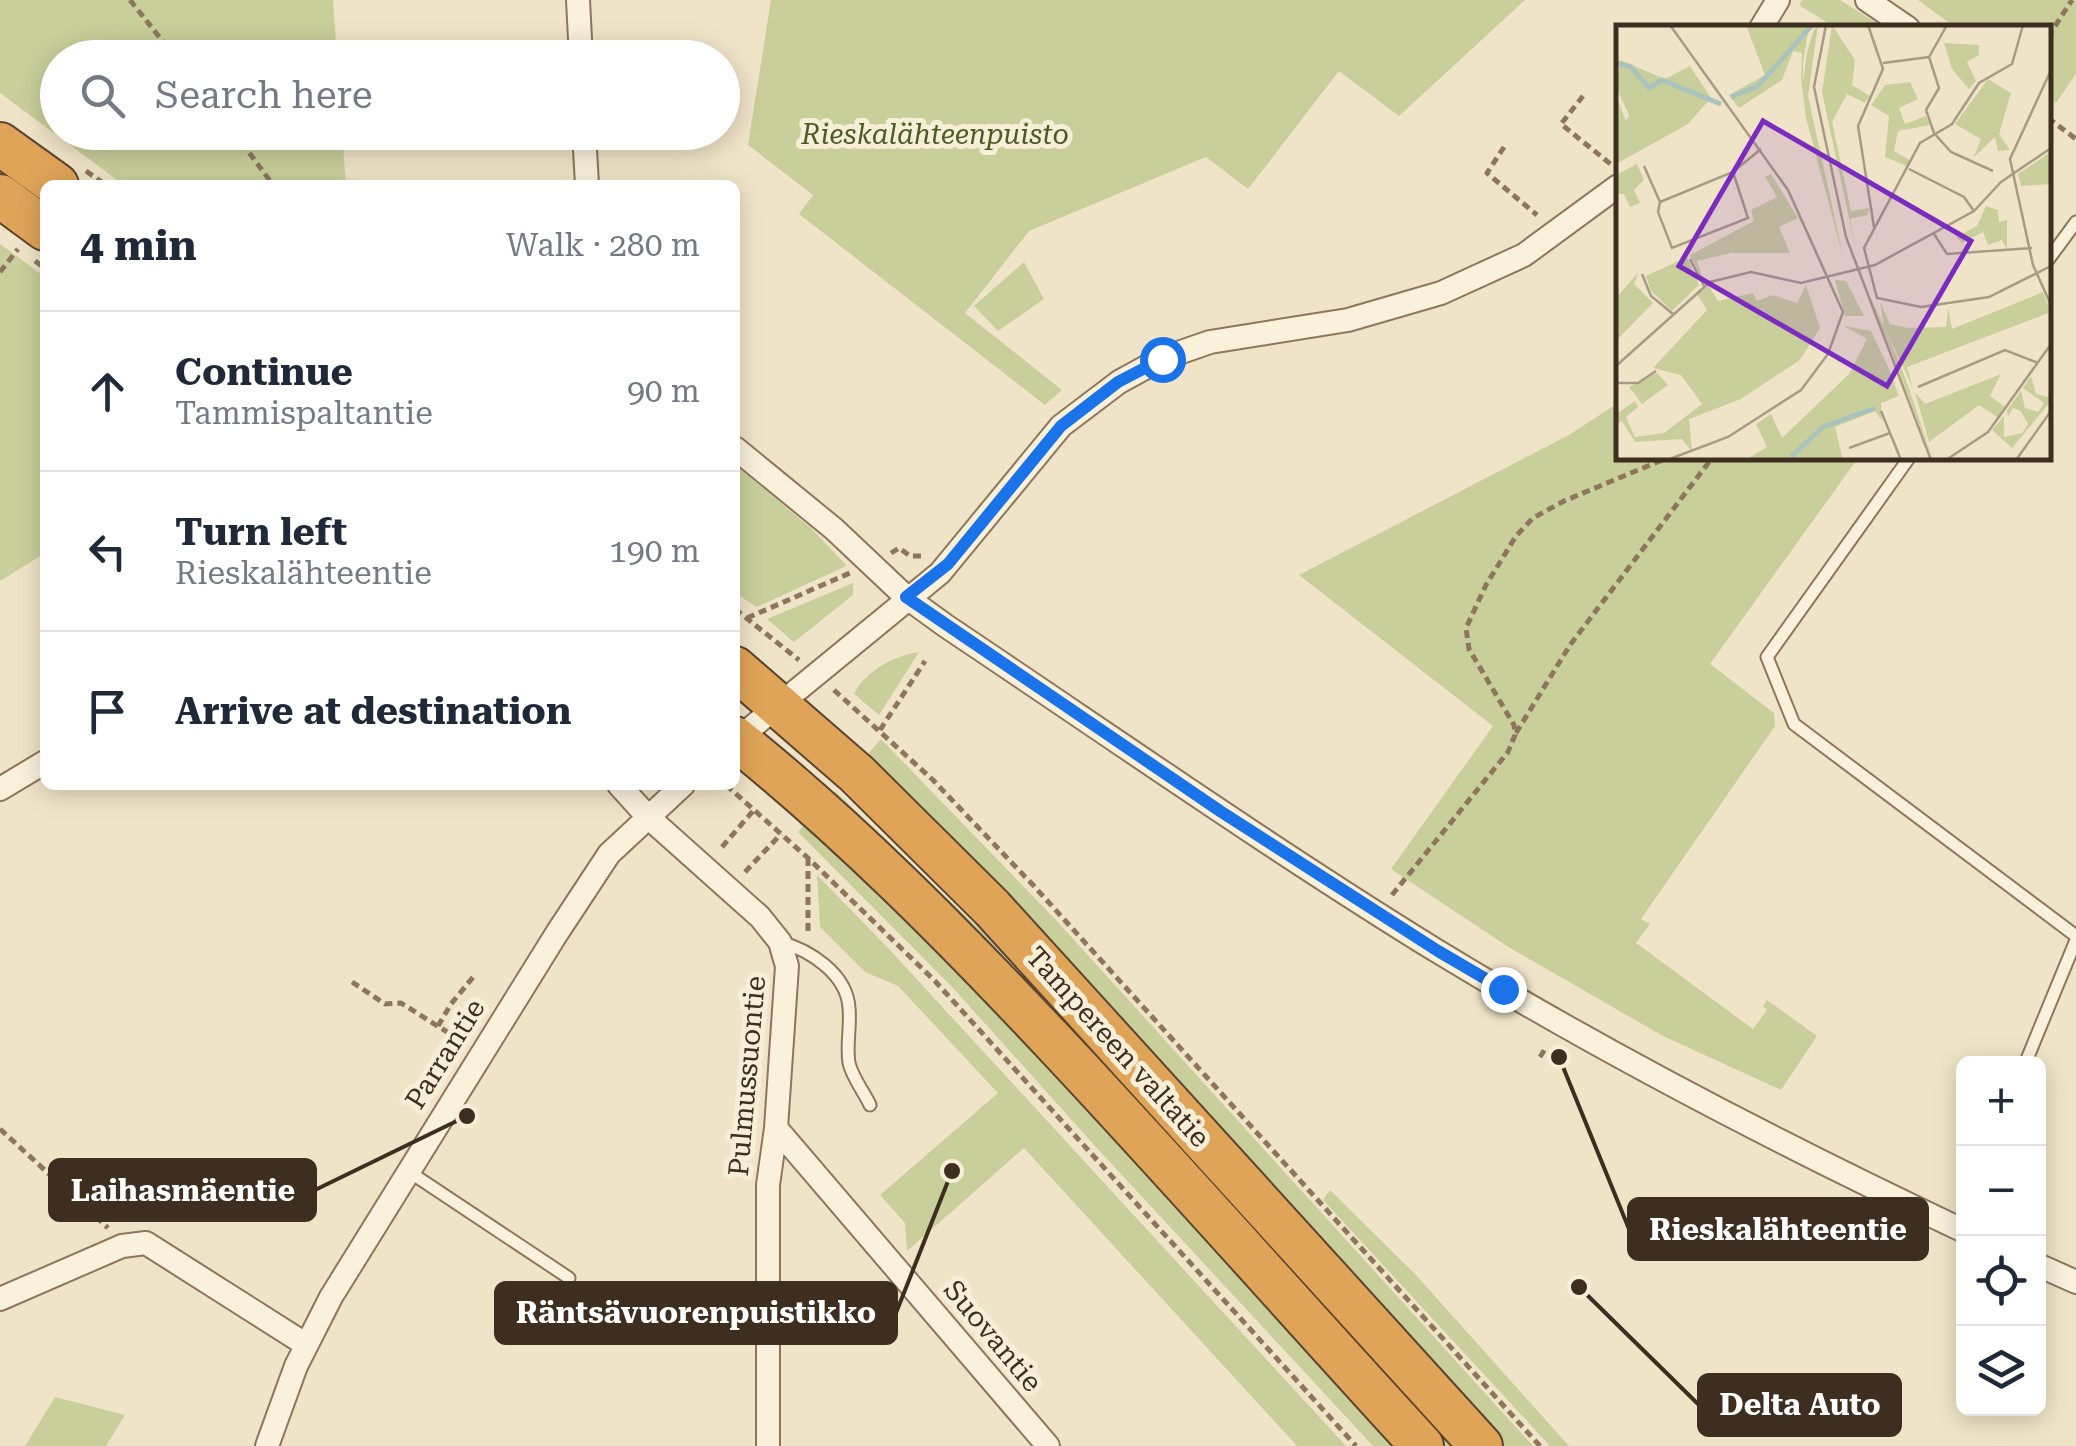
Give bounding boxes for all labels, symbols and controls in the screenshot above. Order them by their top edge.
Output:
inset map [1616,25,2051,460]
search box [40,40,740,150]
icon: search [75,68,130,123]
text: Search here [155,73,373,117]
park label: Rieskalähteenpuisto [800,118,1069,151]
text: 4 min [80,221,197,270]
text: Walk · 280 m [506,226,700,264]
route start [1140,337,1186,383]
text: Continue [175,350,353,394]
icon: ahead [80,364,135,419]
text: 90 m [627,372,700,410]
text: Tammispaltantie [175,394,433,432]
text: Turn left [175,510,347,554]
icon: left [80,524,135,579]
text: 190 m [609,532,700,570]
text: Rieskalähteentie [175,554,432,592]
icon: arrive [80,684,135,739]
text: Arrive at destination [175,689,571,733]
street label: Tampereen valtatie [1019,940,1217,1154]
route end [1481,967,1527,1013]
street label: Pulmussuontie [722,974,772,1178]
street label: Parrantie [398,993,492,1115]
map controls [1956,1056,2046,1416]
button: + [1956,1056,2046,1146]
button: − [1956,1146,2046,1236]
callout: Laihasmäentie [50,1160,315,1220]
text: Laihasmäentie [71,1173,295,1208]
callout: Rieskalähteentie [1629,1199,1927,1259]
text: Rieskalähteentie [1649,1212,1907,1247]
button: locate [1956,1236,2046,1326]
street label: Suovantie [937,1274,1049,1398]
callout: Räntsävuorenpuistikko [496,1283,896,1343]
text: Räntsävuorenpuistikko [516,1295,876,1330]
button: layers [1956,1326,2046,1416]
callout: Delta Auto [1699,1375,1900,1435]
text: Delta Auto [1719,1387,1881,1422]

